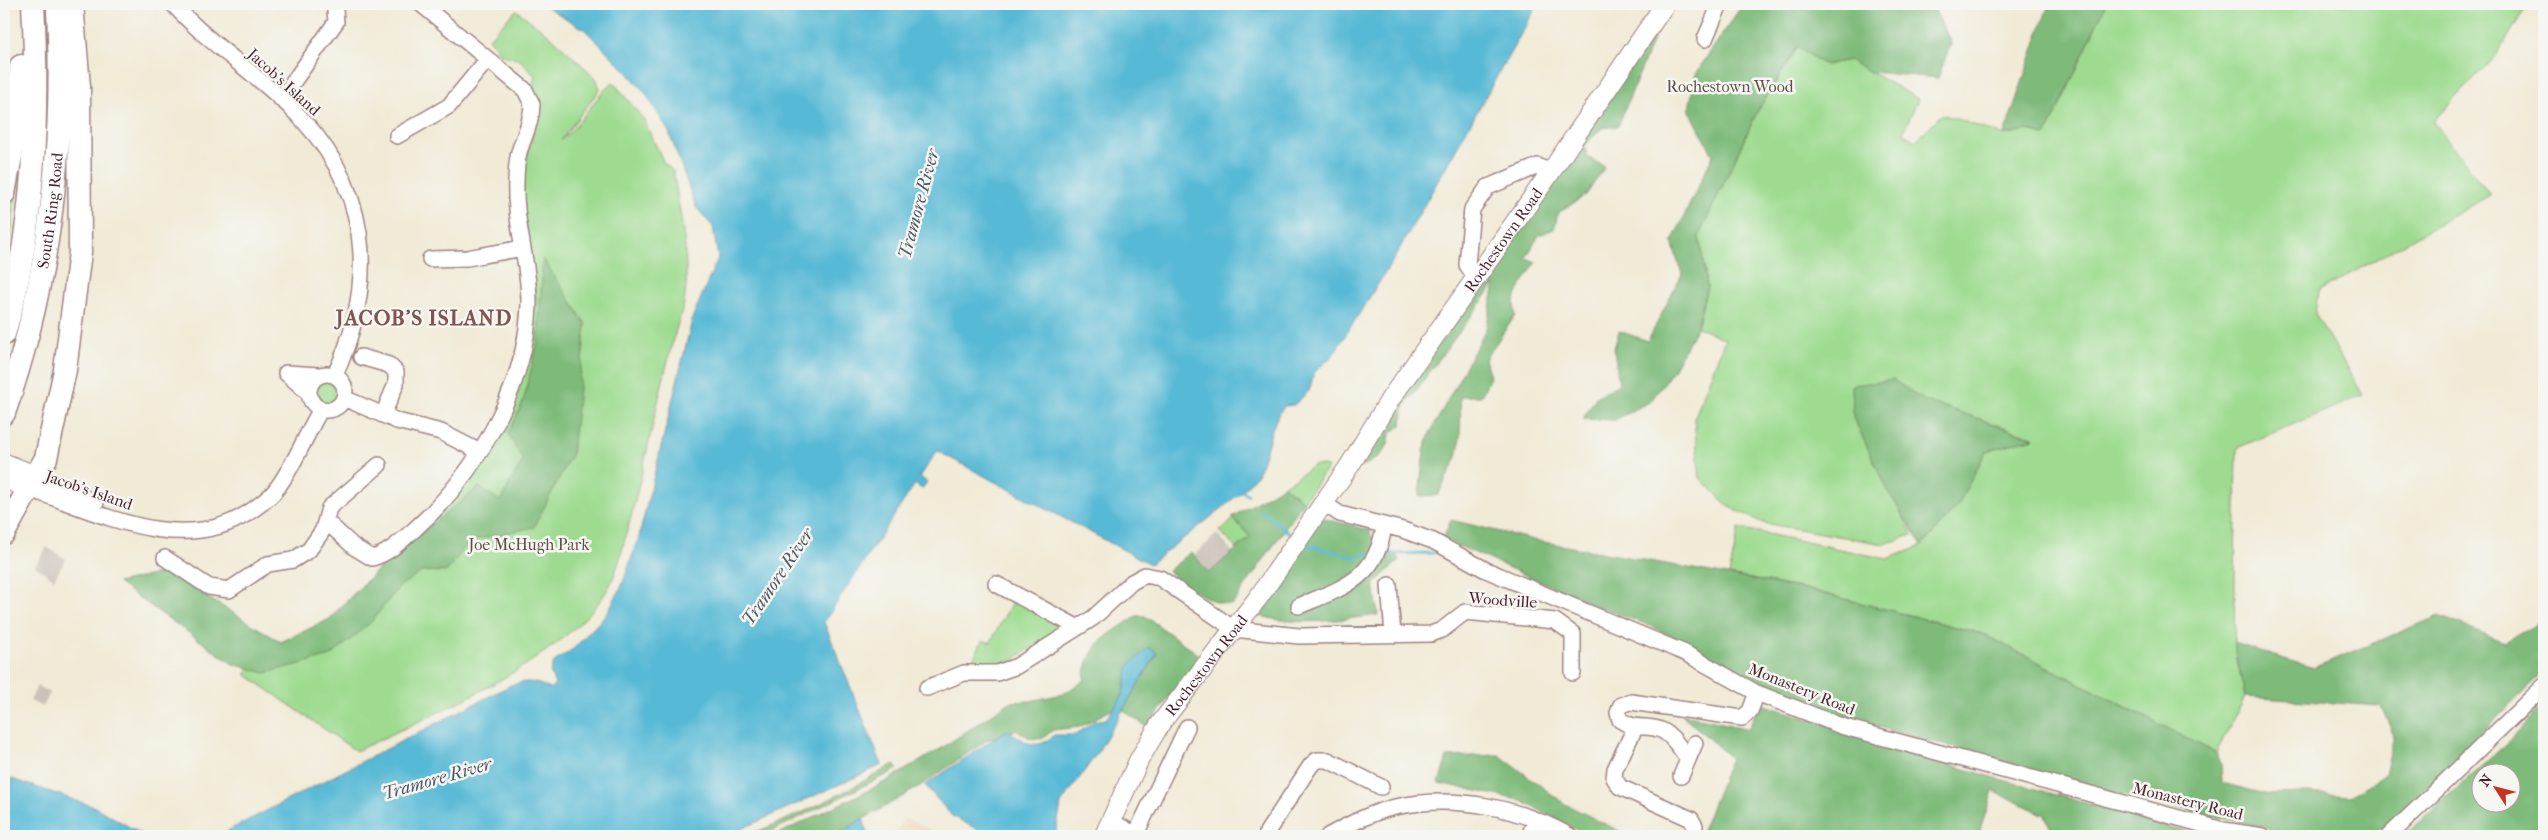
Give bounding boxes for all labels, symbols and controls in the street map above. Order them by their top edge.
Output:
street label: Jacob's Island [242,43,324,120]
park label: Rochestown Wood [1667,77,1794,96]
water label: Tramore River [894,145,944,261]
street label: South Ring Road [33,152,66,270]
street label: Rochestown Road [1460,184,1546,295]
district label: JACOB'S ISLAND [334,306,512,330]
street label: Jacob's Island [41,466,135,514]
water label: Tramore River [738,523,819,629]
park label: Joe McHugh Park [467,535,590,554]
street label: Woodville [1467,588,1538,612]
street label: Rochestown Road [1161,610,1251,719]
street label: Monastery Road [1746,659,1858,719]
water label: Tramore River [380,753,496,805]
north arrow [2470,762,2520,812]
text: N [2476,771,2496,790]
street label: Monastery Road [2131,778,2245,824]

